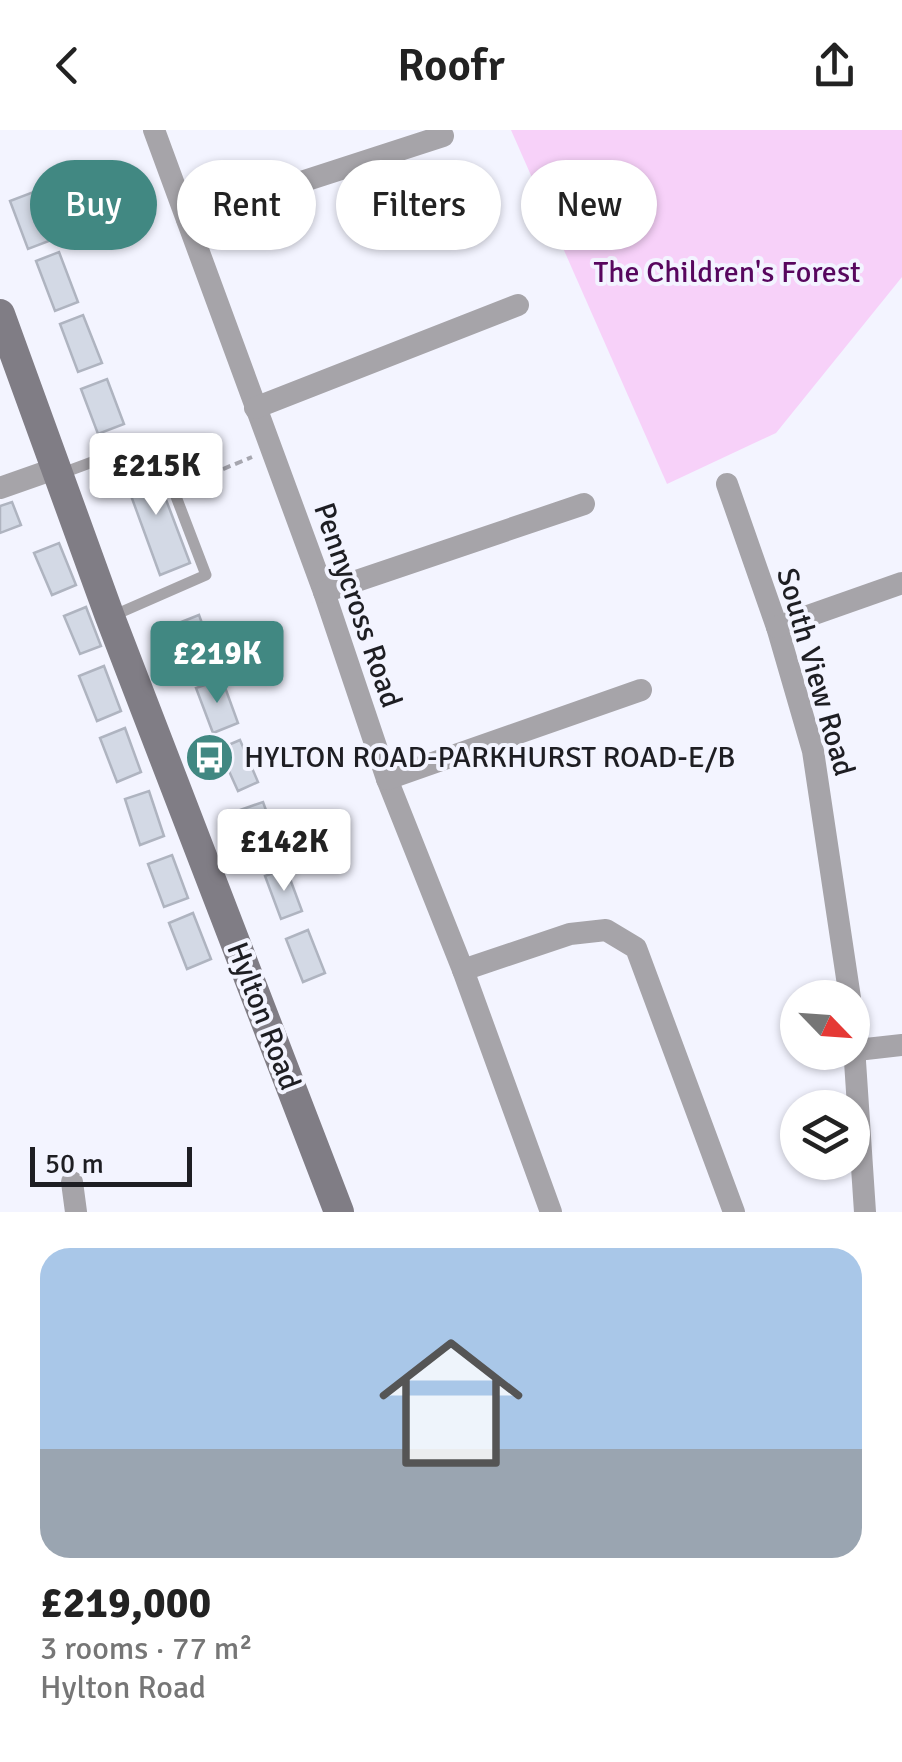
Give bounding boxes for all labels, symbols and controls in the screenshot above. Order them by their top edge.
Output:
icon: back [40,38,95,93]
text: Roofr [397,38,505,93]
icon: share [807,38,862,93]
chip: Buy [30,160,157,250]
chip: Rent [177,160,316,250]
chip: Filters [336,160,501,250]
chip: New [521,160,657,250]
park label: The Children's Forest [593,254,861,291]
pin: £215K [86,433,226,518]
text: £215K [112,446,200,485]
street label: Pennycross Road [305,498,410,713]
street label: South View Road [768,564,863,780]
pin: £219K [147,621,287,706]
text: £219K [173,634,261,673]
bus stop icon: HYLTON ROAD-PARKHURST ROAD-E/B [183,731,235,783]
place label: HYLTON ROAD-PARKHURST ROAD-E/B [244,739,736,776]
pin: £142K [214,809,354,894]
text: £142K [240,822,328,861]
street label: Hylton Road [218,937,309,1095]
north arrow [780,980,870,1070]
map controls [780,980,870,1180]
button: layers [780,1090,870,1180]
scale bar [30,1142,192,1186]
text: 50 m [45,1147,104,1181]
icon: home [361,1313,541,1493]
text: £219,000 [40,1578,211,1629]
text: 3 rooms · 77 m² [40,1629,253,1668]
text: Hylton Road [40,1668,206,1707]

